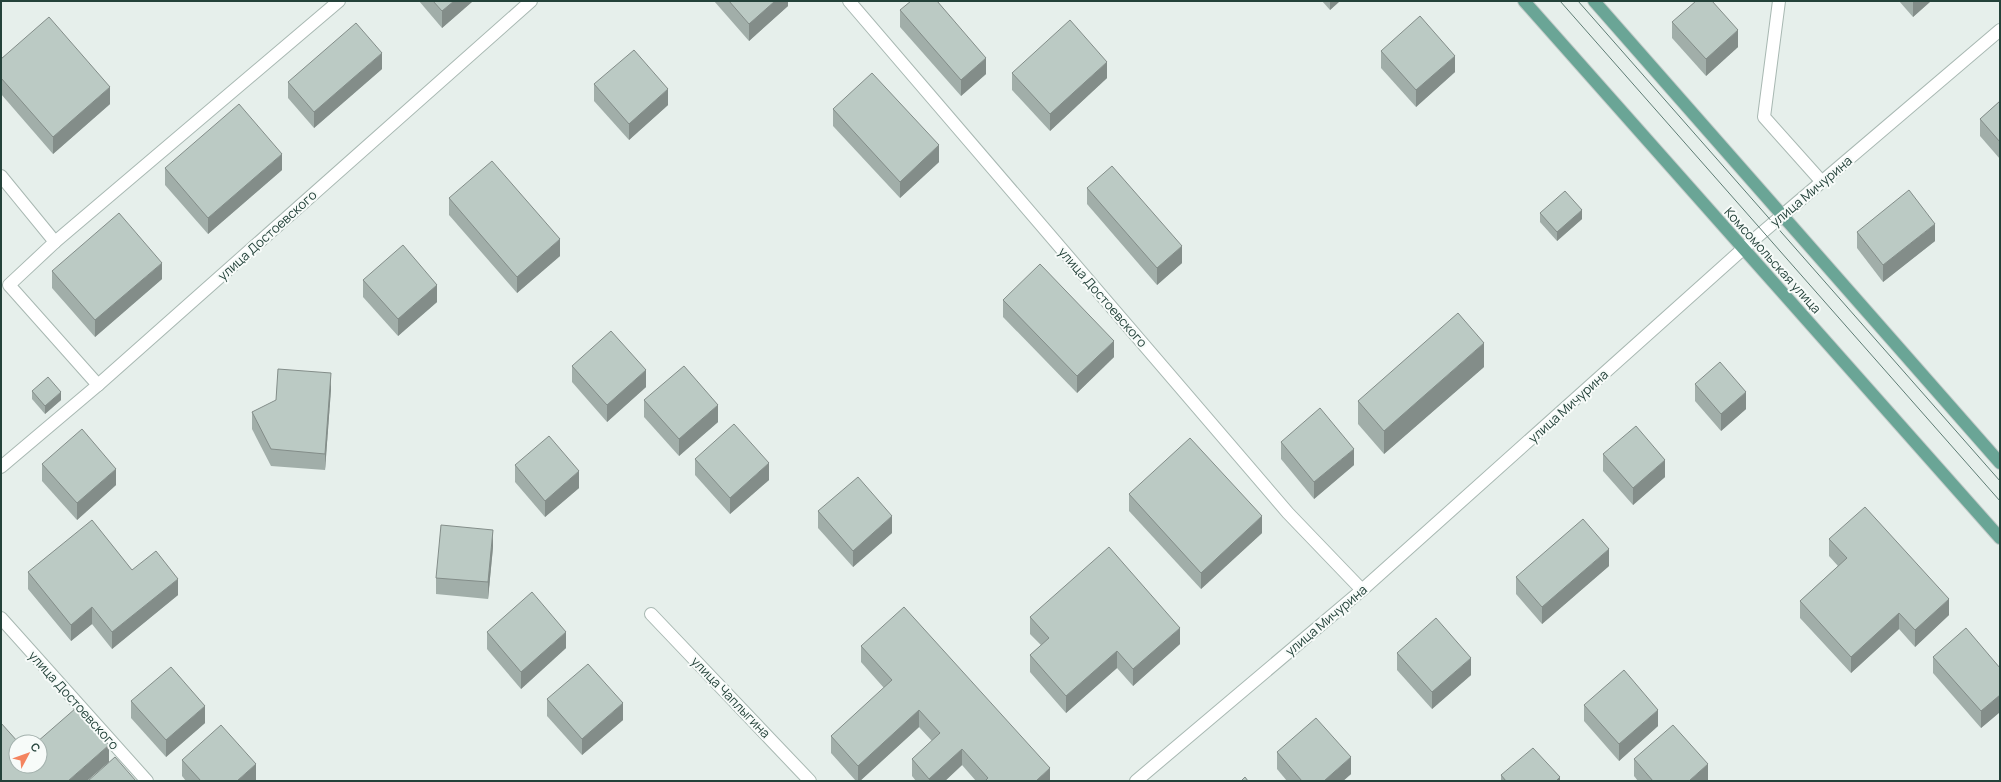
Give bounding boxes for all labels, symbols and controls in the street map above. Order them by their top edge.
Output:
street label: улица Мичурина [1766,151,1856,231]
street label: улица Достоевского [214,186,320,284]
street label: Комсомольская улица [1720,203,1826,317]
street label: улица Достоевского [1055,243,1152,351]
street label: улица Мичурина [1524,365,1612,447]
street label: улица Мичурина [1281,580,1371,660]
street label: улица Достоевского [25,647,123,753]
street label: улица Чаплыгина [687,652,775,742]
north arrow [8,734,48,774]
text: С [28,739,44,755]

